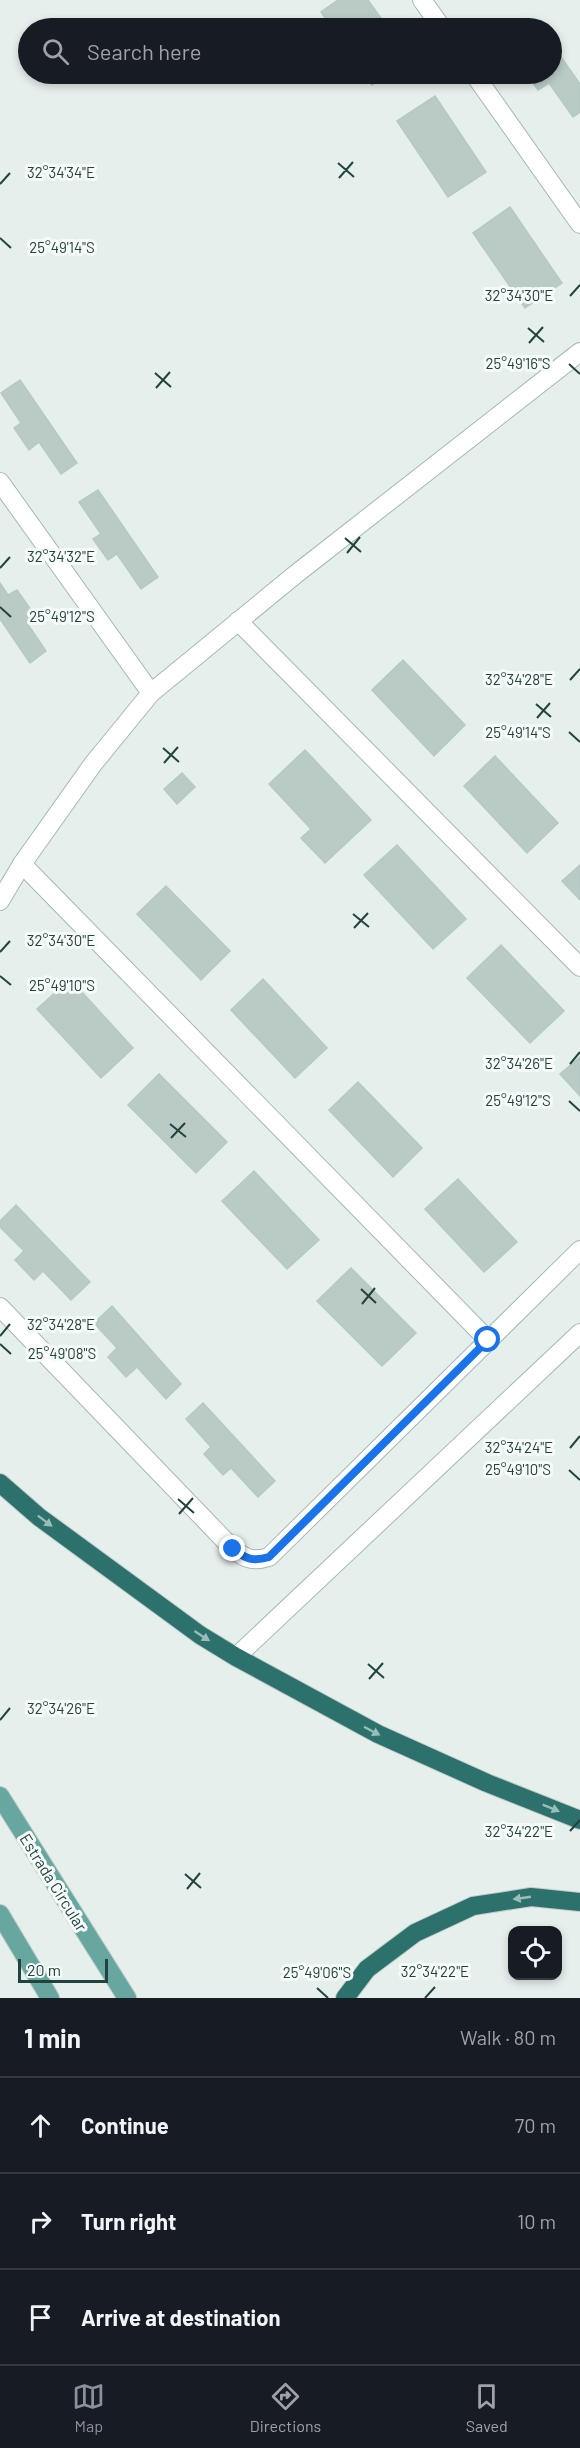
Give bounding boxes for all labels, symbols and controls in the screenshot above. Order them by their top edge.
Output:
search box [18,18,562,84]
icon: search [39,35,72,68]
text: Search here [87,38,201,64]
text: 32°34'34"E [27,163,95,181]
text: 25°49'14"S [29,238,95,256]
text: 32°34'30"E [485,286,553,304]
text: 25°49'16"S [485,354,551,372]
text: 32°34'32"E [27,547,95,565]
text: 25°49'12"S [29,607,95,625]
text: 32°34'28"E [485,670,553,688]
text: 25°49'14"S [485,723,551,741]
text: 32°34'30"E [27,931,95,949]
text: 25°49'10"S [29,976,95,994]
text: 32°34'26"E [485,1054,553,1072]
text: 25°49'12"S [485,1091,551,1109]
text: 32°34'28"E [27,1315,95,1333]
route start [474,1326,500,1352]
text: 25°49'08"S [28,1344,96,1362]
text: 32°34'24"E [485,1438,553,1456]
text: 25°49'10"S [485,1460,551,1478]
one-way arrow [37,1514,52,1526]
route end [219,1535,245,1561]
one-way arrow [194,1630,210,1641]
text: 32°34'26"E [27,1699,95,1717]
one-way arrow [364,1726,381,1736]
one-way arrow [542,1804,560,1813]
text: 32°34'22"E [485,1822,553,1840]
street label: Estrada Circular [16,1830,92,1934]
one-way arrow [512,1894,531,1903]
map controls [508,1926,562,1980]
button: locate [508,1926,562,1980]
scale bar [18,1956,108,1984]
text: 20 m [27,1960,61,1979]
text: 32°34'22"E [401,1962,469,1980]
text: 25°49'06"S [283,1963,351,1981]
text: 1 min [24,2022,81,2053]
text: Walk · 80 m [460,2025,556,2049]
icon: ahead [24,2109,57,2142]
text: Continue [81,2112,169,2138]
text: 70 m [515,2113,556,2137]
icon: right [24,2205,57,2238]
text: Turn right [81,2208,176,2234]
text: 10 m [517,2209,556,2233]
icon: arrive [24,2301,57,2334]
text: Arrive at destination [81,2304,280,2330]
tab: Map [72,2380,105,2435]
tab: Directions [250,2380,321,2435]
tab: Saved [466,2380,508,2435]

